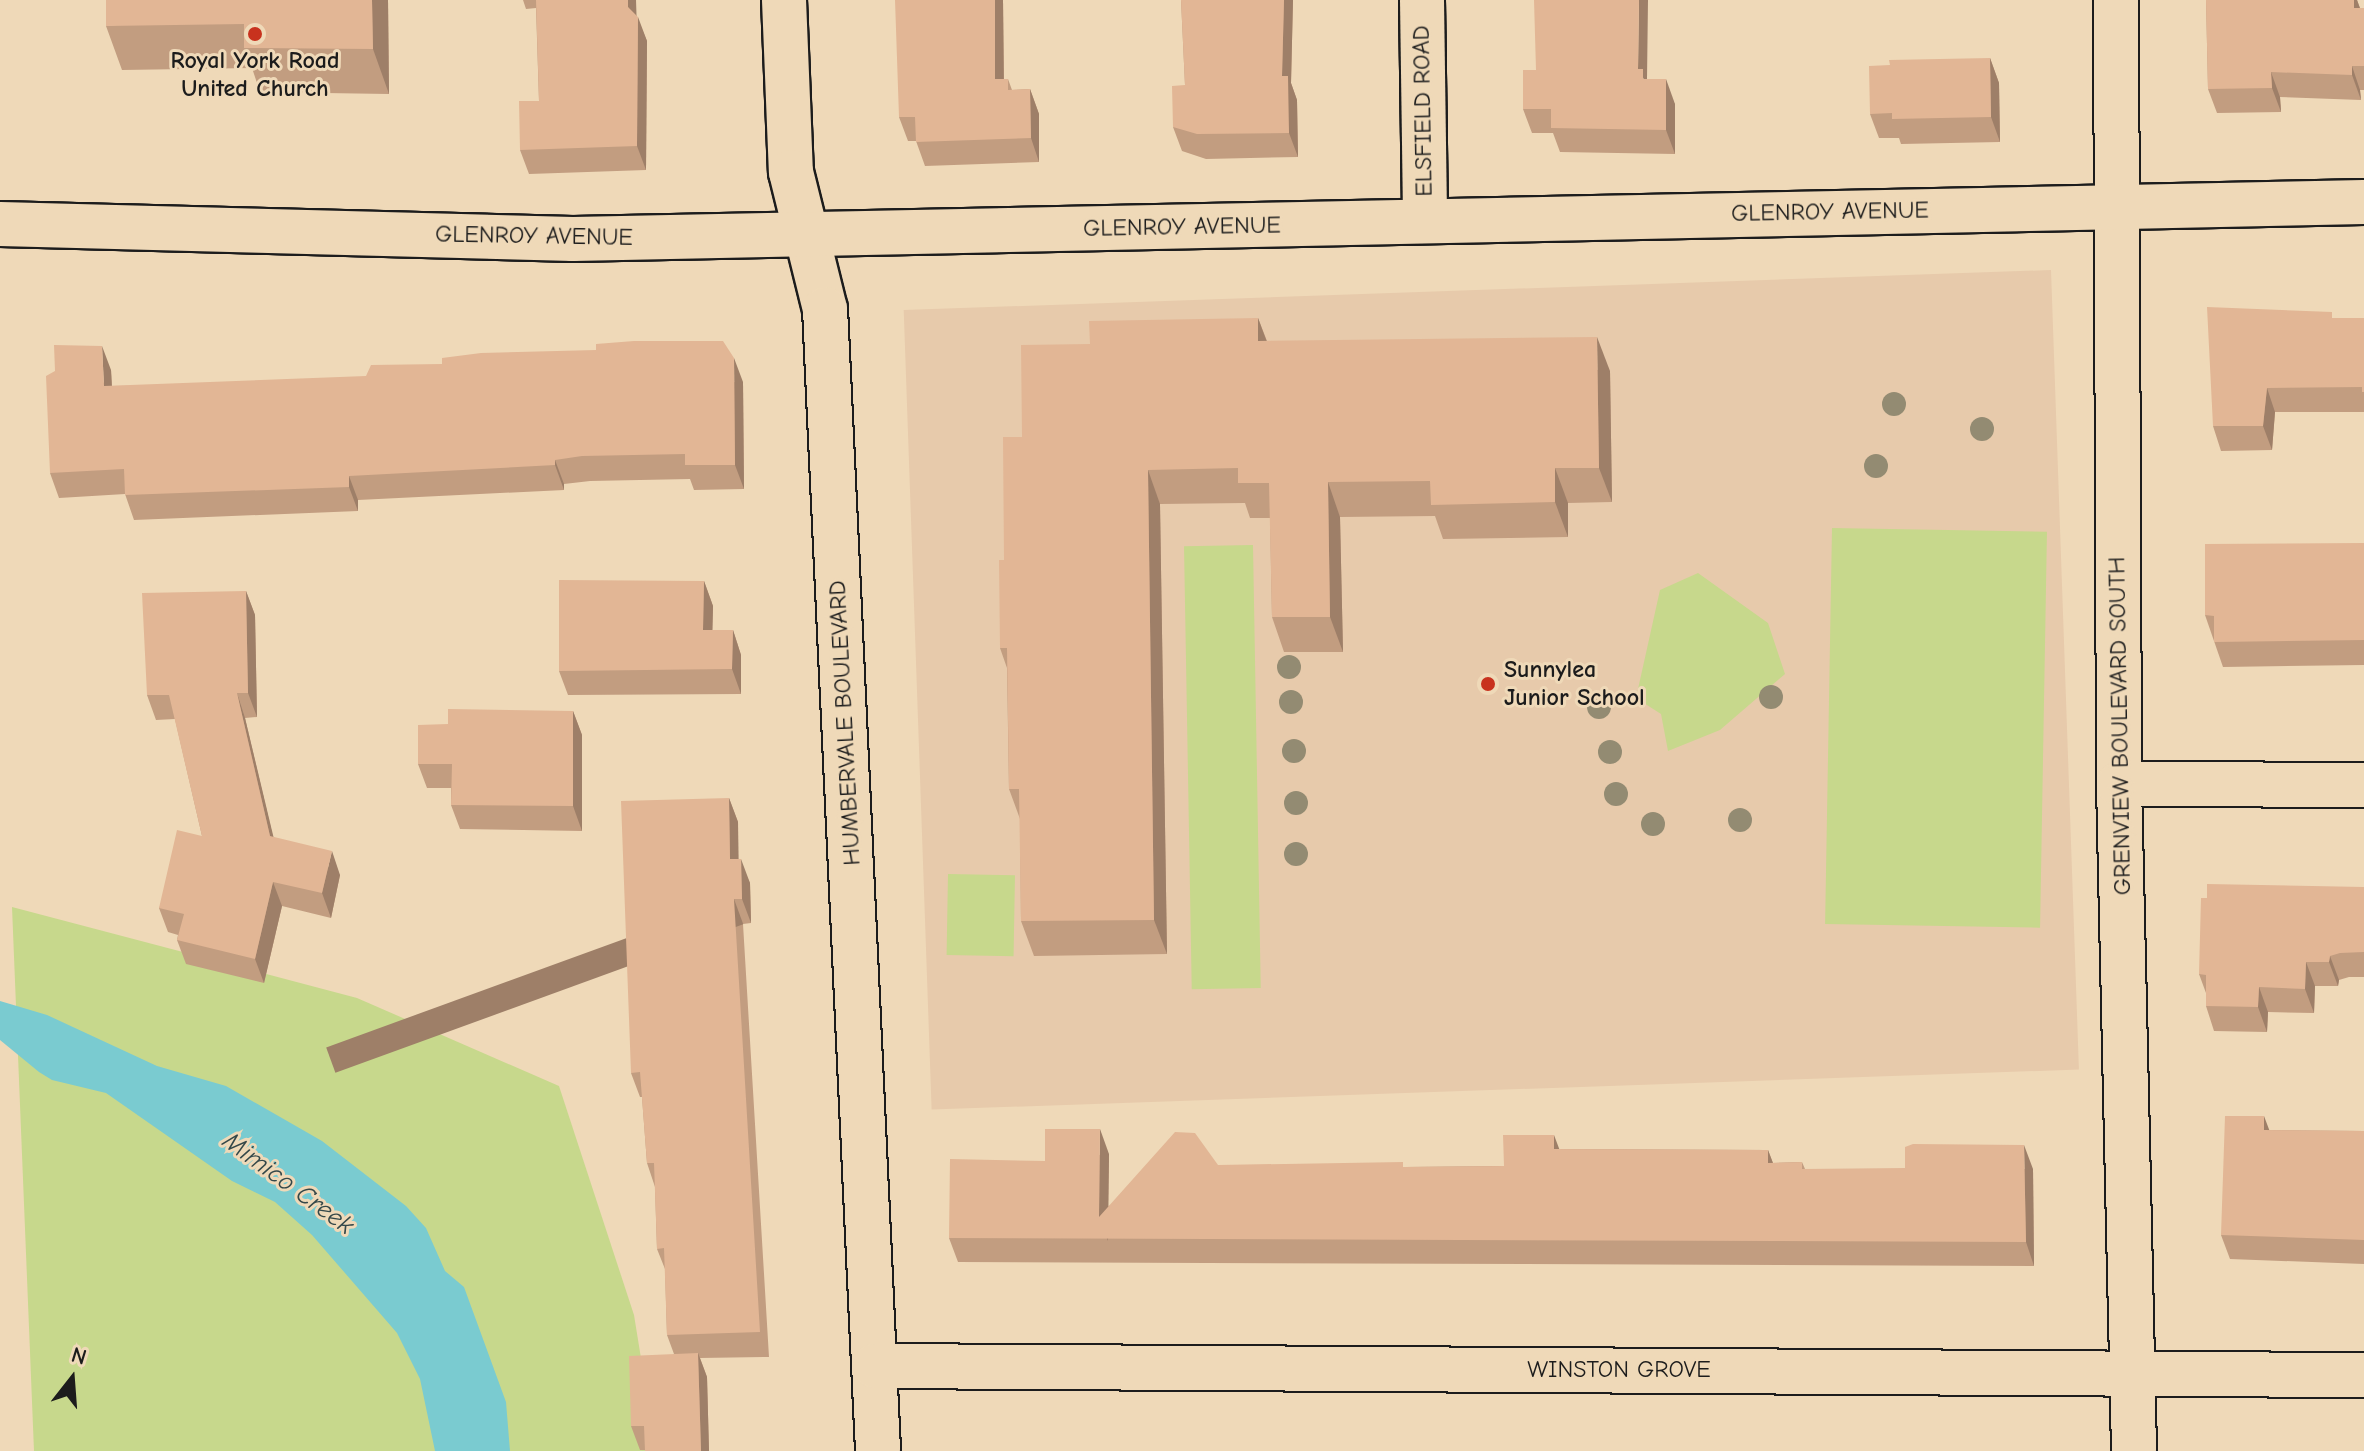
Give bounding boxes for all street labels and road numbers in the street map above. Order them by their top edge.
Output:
street label: ELSFIELD ROAD [1407,25,1439,197]
street label: GLENROY AVENUE [1731,196,1929,228]
street label: GLENROY AVENUE [1083,211,1281,243]
street label: GLENROY AVENUE [435,220,633,252]
street label: GRENVIEW BOULEVARD SOUTH [2103,556,2137,896]
street label: HUMBERVALE BOULEVARD [823,580,867,866]
street label: WINSTON GROVE [1527,1356,1711,1384]

